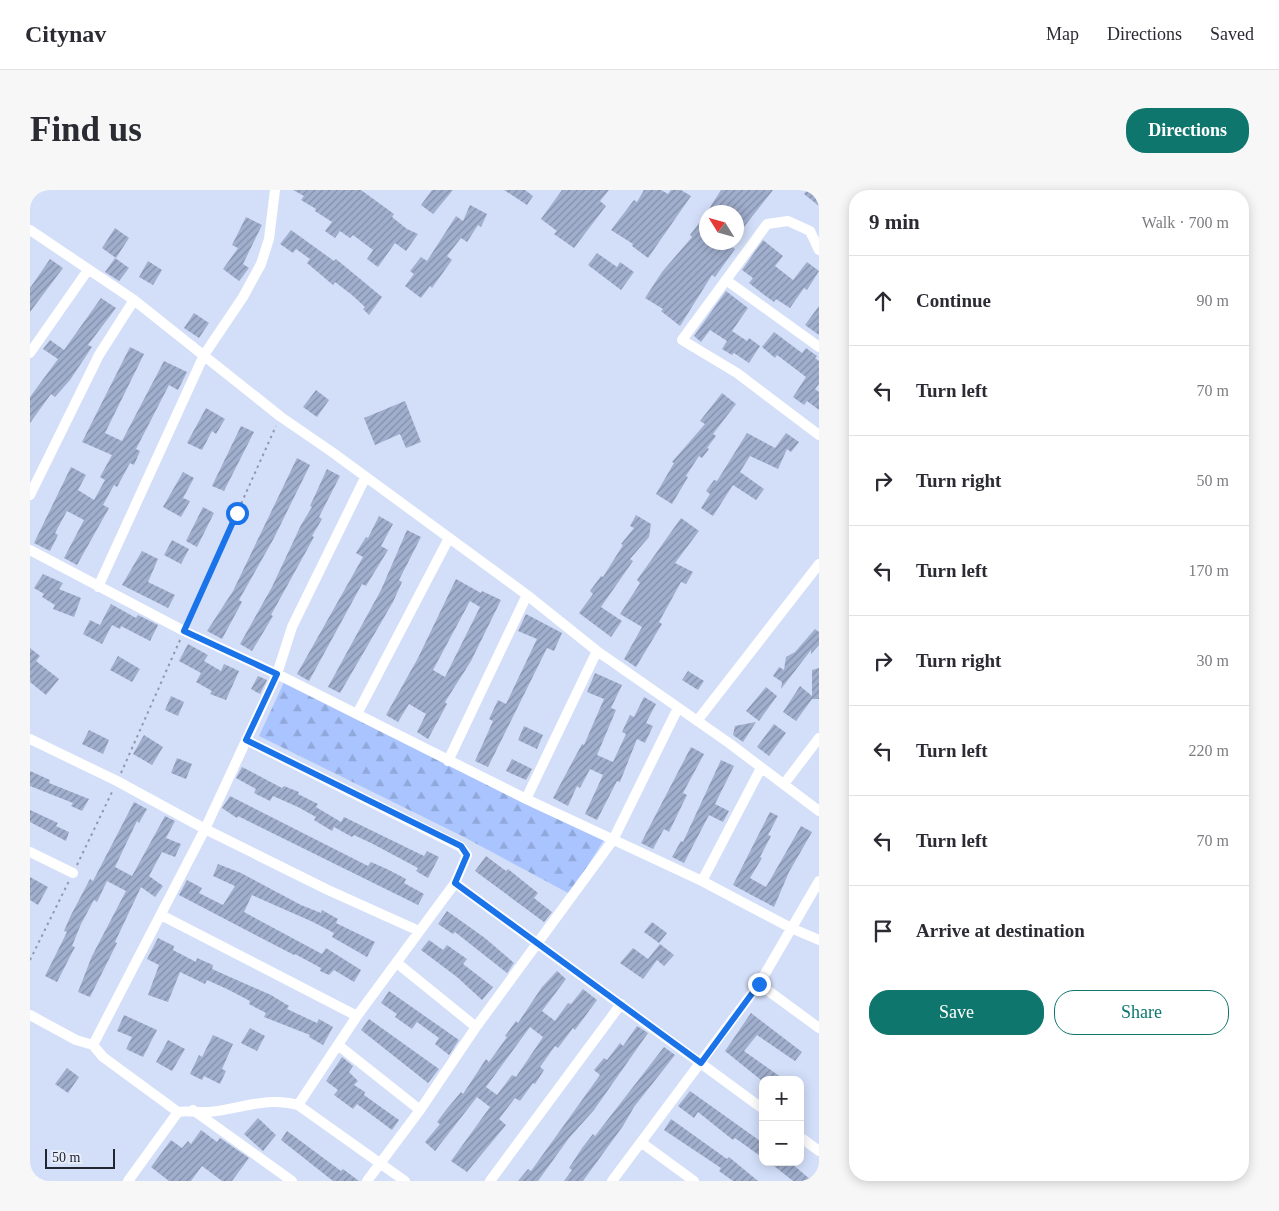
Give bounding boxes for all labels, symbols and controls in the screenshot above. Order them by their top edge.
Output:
text: Citynav [25,21,106,47]
text: Map [1046,24,1079,44]
text: Directions [1107,24,1182,44]
text: Saved [1210,24,1254,44]
button: Directions [1126,108,1249,153]
text: Find us [30,110,142,149]
north arrow [699,205,744,250]
text: 9 min [869,210,920,234]
text: Walk · 700 m [1142,214,1229,231]
icon: ahead [869,287,897,315]
text: Continue [916,290,991,311]
text: 90 m [1197,292,1229,309]
icon: left [869,377,897,405]
text: Turn left [916,380,988,401]
text: 70 m [1197,382,1229,399]
icon: right [869,467,897,495]
text: Turn right [916,470,1001,491]
text: 50 m [1197,472,1229,489]
route start [226,502,249,525]
icon: left [869,557,897,585]
text: Turn left [916,560,988,581]
text: 170 m [1189,562,1229,579]
icon: right [869,647,897,675]
text: Turn right [916,650,1001,671]
text: 30 m [1197,652,1229,669]
icon: left [869,737,897,765]
text: Turn left [916,740,988,761]
text: 220 m [1189,742,1229,759]
icon: left [869,827,897,855]
text: Turn left [916,830,988,851]
text: 70 m [1197,832,1229,849]
icon: arrive [869,917,897,945]
text: Arrive at destination [916,920,1085,941]
route end [748,973,771,996]
button: Save [869,990,1044,1035]
button: Share [1054,990,1229,1035]
map controls [759,1076,804,1166]
button: + [759,1076,804,1121]
button: − [759,1121,804,1166]
scale bar [45,1146,115,1169]
text: 50 m [52,1150,80,1165]

